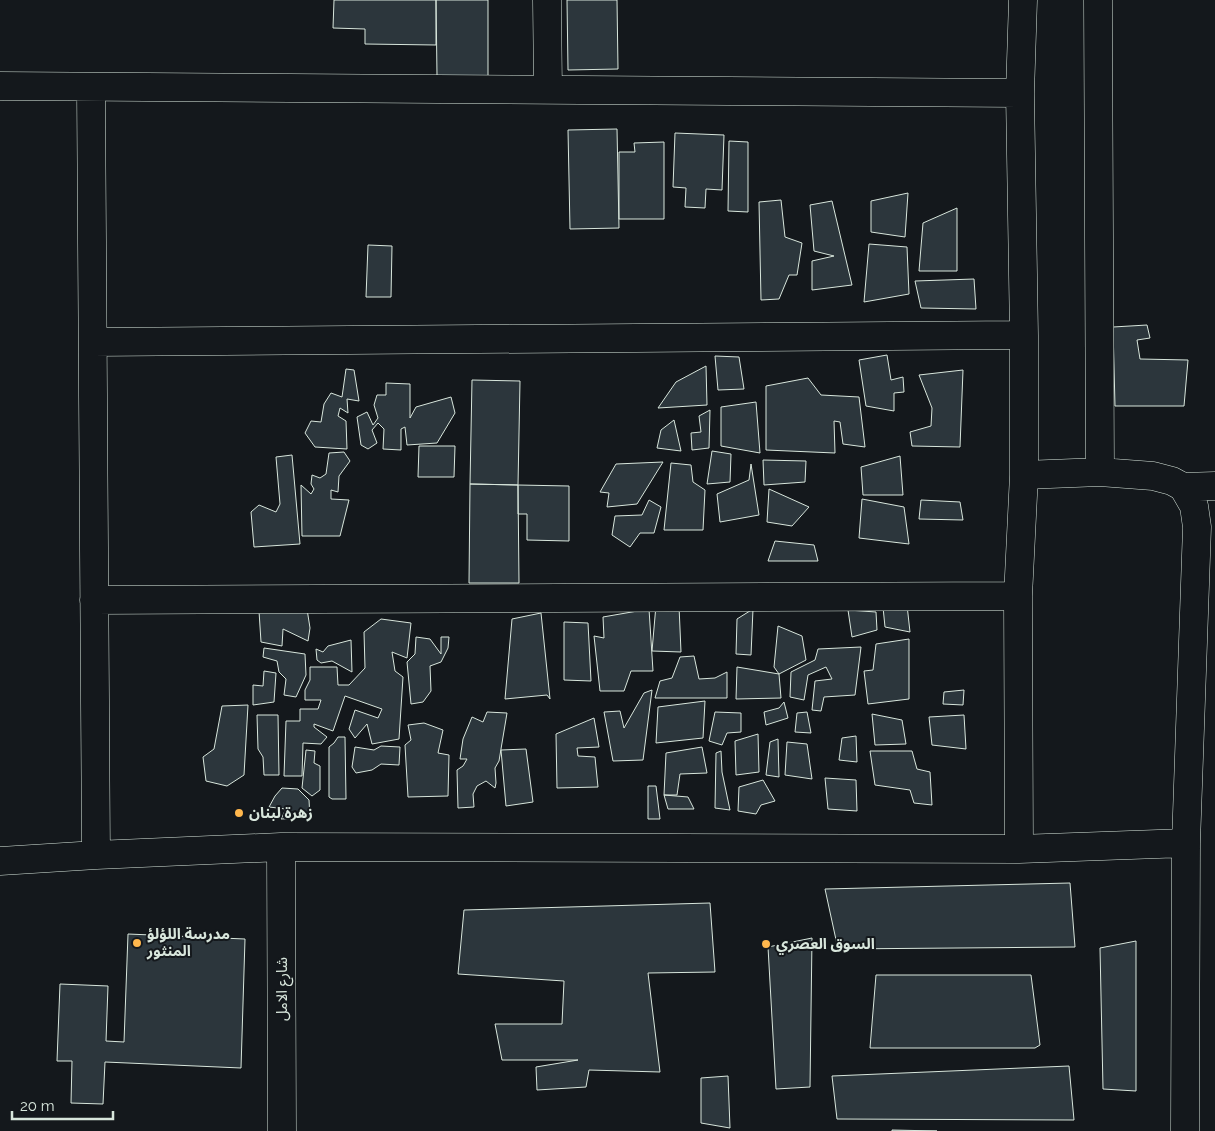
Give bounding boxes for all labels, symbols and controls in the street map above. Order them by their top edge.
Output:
place label: زهرة لبنان [249,804,313,822]
marker: زهرة لبنان [233,807,245,819]
place label: مدرسة اللؤلؤ المنثور [146,925,230,960]
place label: السوق العصري [776,935,875,955]
marker: مدرسة اللؤلؤ المنثور [131,937,143,949]
marker: السوق العصري [760,938,772,950]
street label: شارع الامل [273,957,294,1021]
scale bar [12,1088,114,1120]
text: 20 m [20,1097,55,1115]

